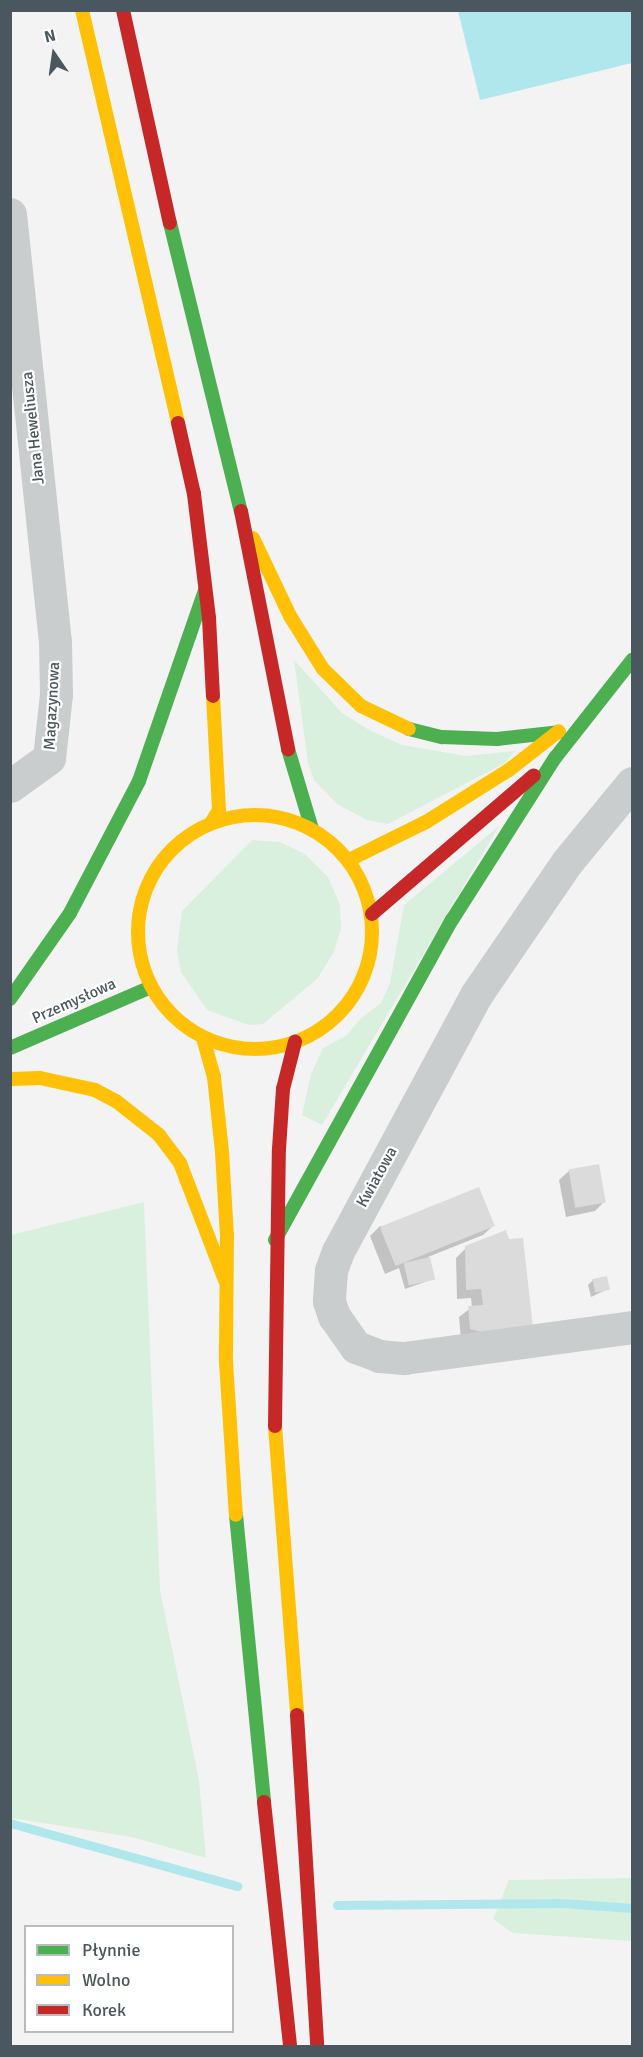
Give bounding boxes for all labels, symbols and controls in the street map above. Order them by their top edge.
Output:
north arrow [24,24,84,84]
text: N [42,25,58,47]
street label: Jana Heweliusza [18,371,48,485]
street label: Magazynowa [40,661,64,751]
street label: Przemysłowa [29,974,119,1028]
street label: Kwiatowa [353,1143,401,1211]
legend [24,1925,234,2033]
text: Płynnie [82,1939,140,1961]
text: Wolno [82,1969,130,1991]
text: Korek [82,1999,126,2021]

